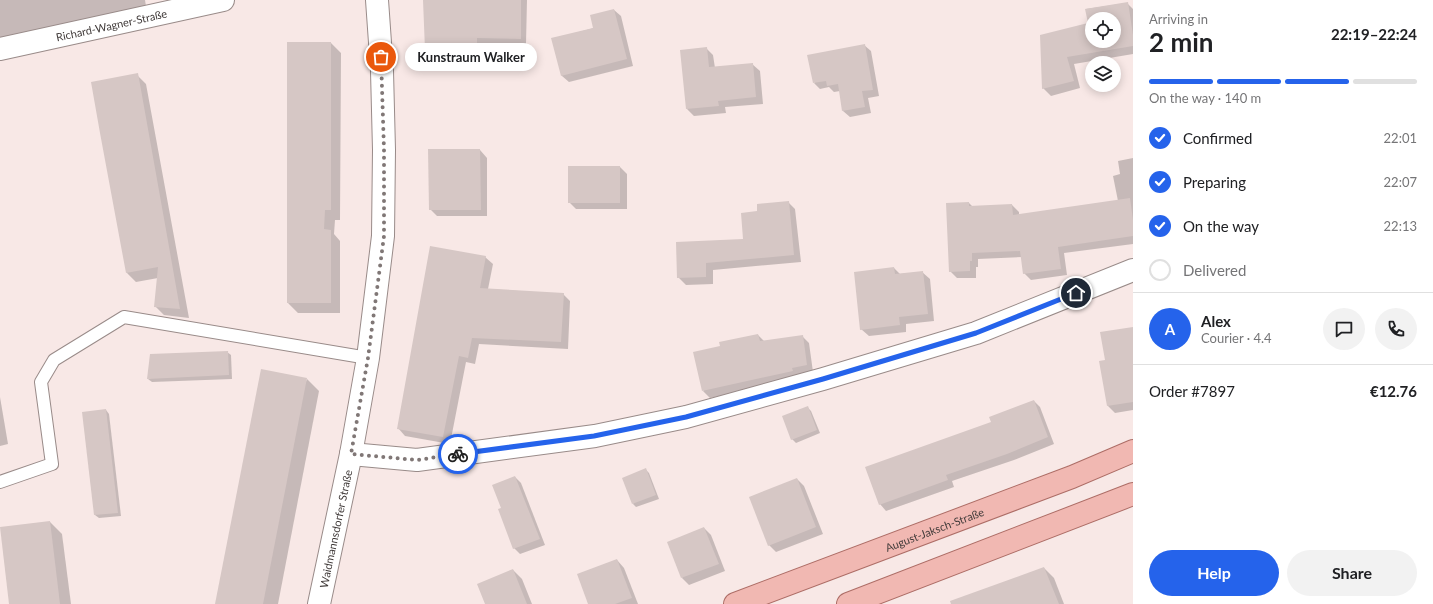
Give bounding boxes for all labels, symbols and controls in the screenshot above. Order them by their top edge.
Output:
street label: Richard-Wagner-Straße [55,6,168,43]
text: Arriving in [1149,11,1208,27]
map controls [1085,12,1121,92]
button: locate [1085,12,1121,48]
text: 22:19–22:24 [1331,25,1417,43]
text: 2 min [1149,26,1213,58]
pin [364,40,398,74]
callout: Kunstraum Walker [405,43,537,71]
icon: bag [370,46,392,68]
text: Kunstraum Walker [417,49,525,65]
button: layers [1085,56,1121,92]
text: On the way · 140 m [1149,90,1261,106]
icon: check [1149,127,1171,149]
text: Confirmed [1183,129,1252,147]
text: 22:01 [1384,130,1417,146]
icon: check [1149,171,1171,193]
text: Preparing [1183,173,1246,191]
text: 22:07 [1384,174,1417,190]
icon: check [1149,215,1171,237]
text: On the way [1183,217,1259,235]
text: 22:13 [1384,218,1417,234]
text: Delivered [1183,261,1246,279]
pin [1059,276,1093,310]
icon: home [1065,282,1087,304]
button: chat [1323,308,1365,350]
button: phone [1375,308,1417,350]
text: Alex [1201,312,1231,330]
text: A [1165,320,1175,338]
text: Courier · 4.4 [1201,330,1272,346]
text: Order #7897 [1149,382,1235,400]
text: €12.76 [1370,382,1417,400]
courier [438,434,478,474]
icon: bike [447,443,469,465]
street label: Waidmannsdorfer Straße [316,468,354,589]
street label: August-Jaksch-Straße [883,504,986,553]
button: Help [1149,550,1279,596]
button: Share [1287,550,1417,596]

